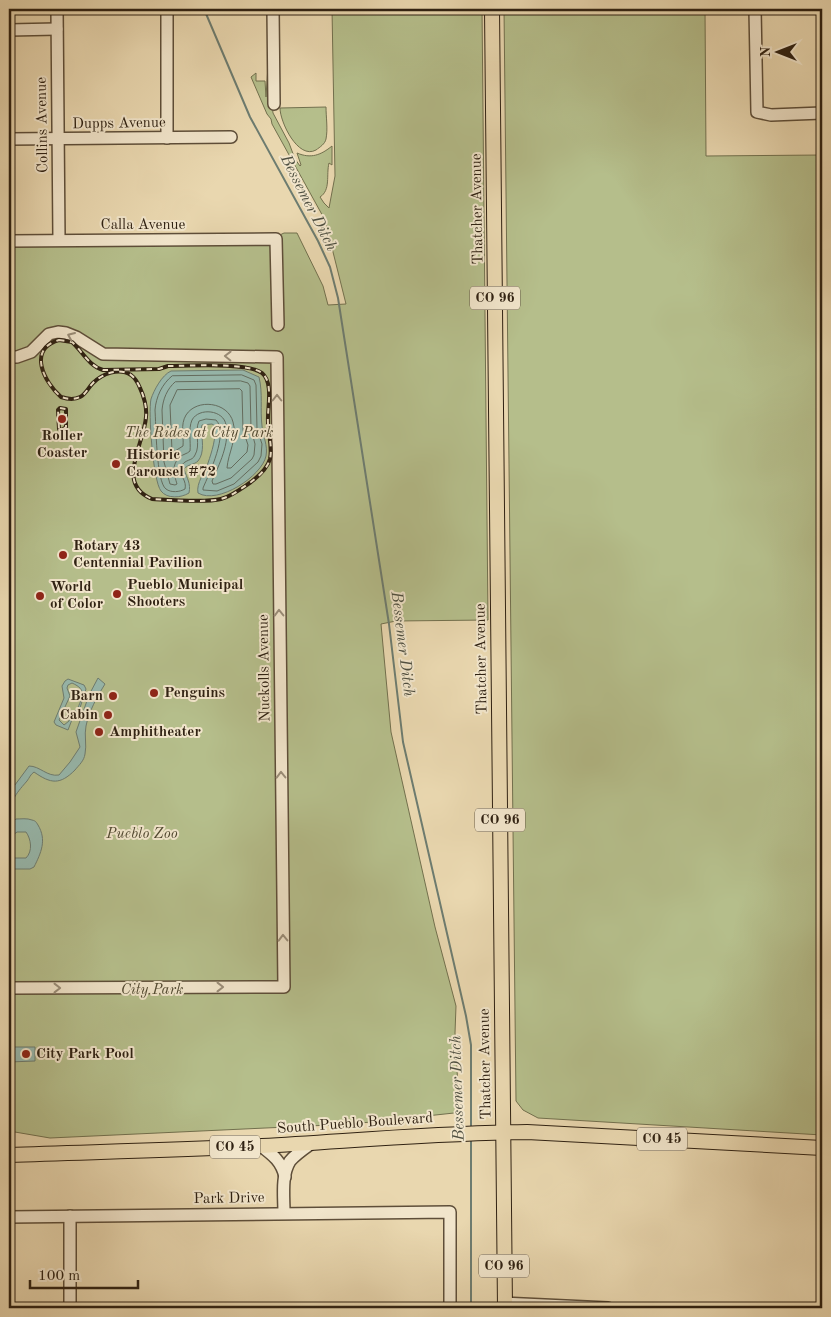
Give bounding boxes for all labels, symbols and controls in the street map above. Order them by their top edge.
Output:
north arrow [754,28,804,78]
text: N [759,46,773,57]
street label: Collins Avenue [35,77,51,173]
street label: Dupps Avenue [72,116,166,132]
water label: Bessemer Ditch [276,151,339,254]
street label: Thatcher Avenue [470,153,486,265]
street label: Calla Avenue [101,218,186,233]
road number: CO 96 [470,286,520,310]
one-way arrow [67,332,76,342]
one-way arrow [224,351,232,361]
one-way arrow [272,394,282,402]
marker: Roller Coaster [56,413,68,425]
park label: The Rides at City Park [125,426,273,441]
place label: Roller Coaster [37,429,88,461]
place label: Historic Carousel #72 [126,448,216,480]
marker: Historic Carousel #72 [110,458,122,470]
place label: Rotary 43 Centennial Pavilion [73,539,203,571]
marker: Rotary 43 Centennial Pavilion [57,549,69,561]
place label: Pueblo Municipal Shooters [127,578,244,610]
place label: World of Color [50,580,104,612]
marker: Pueblo Municipal Shooters [111,588,123,600]
water label: Bessemer Ditch [387,589,416,698]
marker: World of Color [34,590,46,602]
street label: Thatcher Avenue [474,603,490,715]
one-way arrow [274,609,284,616]
street label: Nuckolls Avenue [257,614,273,722]
place label: Penguins [164,686,225,701]
marker: Penguins [148,687,160,699]
place label: Barn [70,689,103,704]
marker: Barn [107,690,119,702]
place label: Cabin [60,708,98,723]
marker: Cabin [102,709,114,721]
place label: Amphitheater [109,725,201,740]
marker: Amphitheater [93,726,105,738]
one-way arrow [276,771,286,779]
road number: CO 96 [475,808,525,832]
park label: Pueblo Zoo [105,827,178,842]
one-way arrow [278,934,289,942]
one-way arrow [216,982,224,992]
one-way arrow [54,983,62,993]
park label: City Park [121,983,183,998]
street label: Thatcher Avenue [478,1008,494,1120]
water label: Bessemer Ditch [448,1035,468,1142]
place label: City Park Pool [36,1047,134,1062]
marker: City Park Pool [20,1048,32,1060]
street label: South Pueblo Boulevard [276,1111,434,1137]
road number: CO 45 [637,1128,687,1150]
road number: CO 45 [210,1136,260,1158]
street label: Park Drive [193,1191,265,1207]
road number: CO 96 [479,1254,529,1278]
scale bar [30,1257,138,1289]
text: 100 m [38,1269,80,1284]

